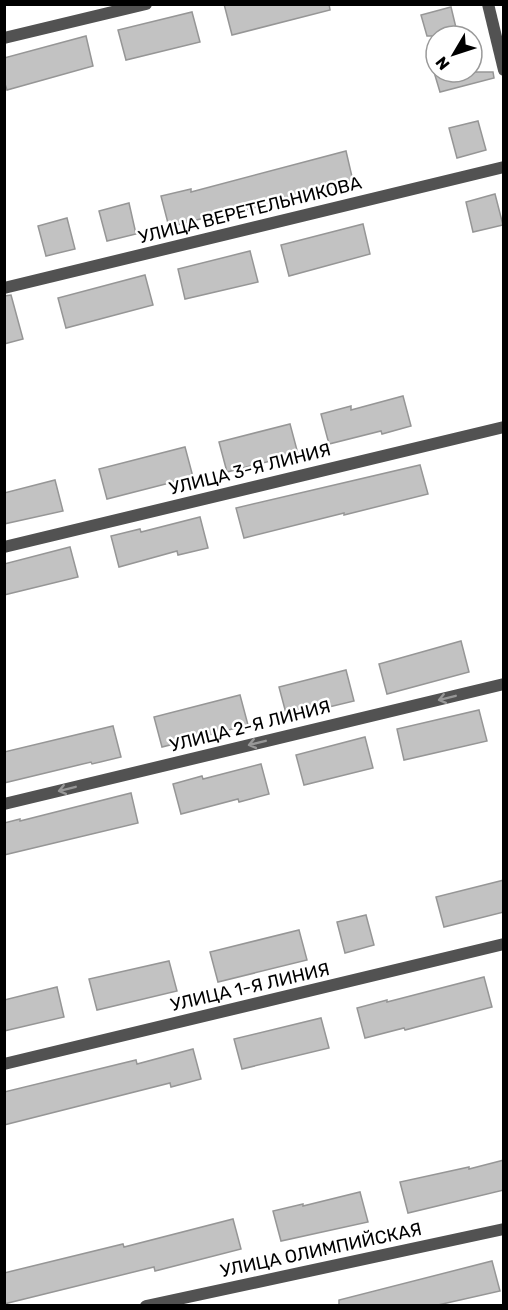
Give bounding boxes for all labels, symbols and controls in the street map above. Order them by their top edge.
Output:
north arrow [424,24,484,84]
text: N [432,53,454,74]
street label: УЛИЦА ВЕРЕТЕЛЬНИКОВА [136,172,364,248]
street label: УЛИЦА 3-Я ЛИНИЯ [167,438,333,500]
one-way arrow [437,692,456,704]
street label: УЛИЦА 2-Я ЛИНИЯ [167,695,333,757]
one-way arrow [248,738,267,750]
one-way arrow [58,783,77,795]
street label: УЛИЦА 1-Я ЛИНИЯ [168,958,332,1016]
street label: УЛИЦА ОЛИМПИЙСКАЯ [218,1218,424,1282]

